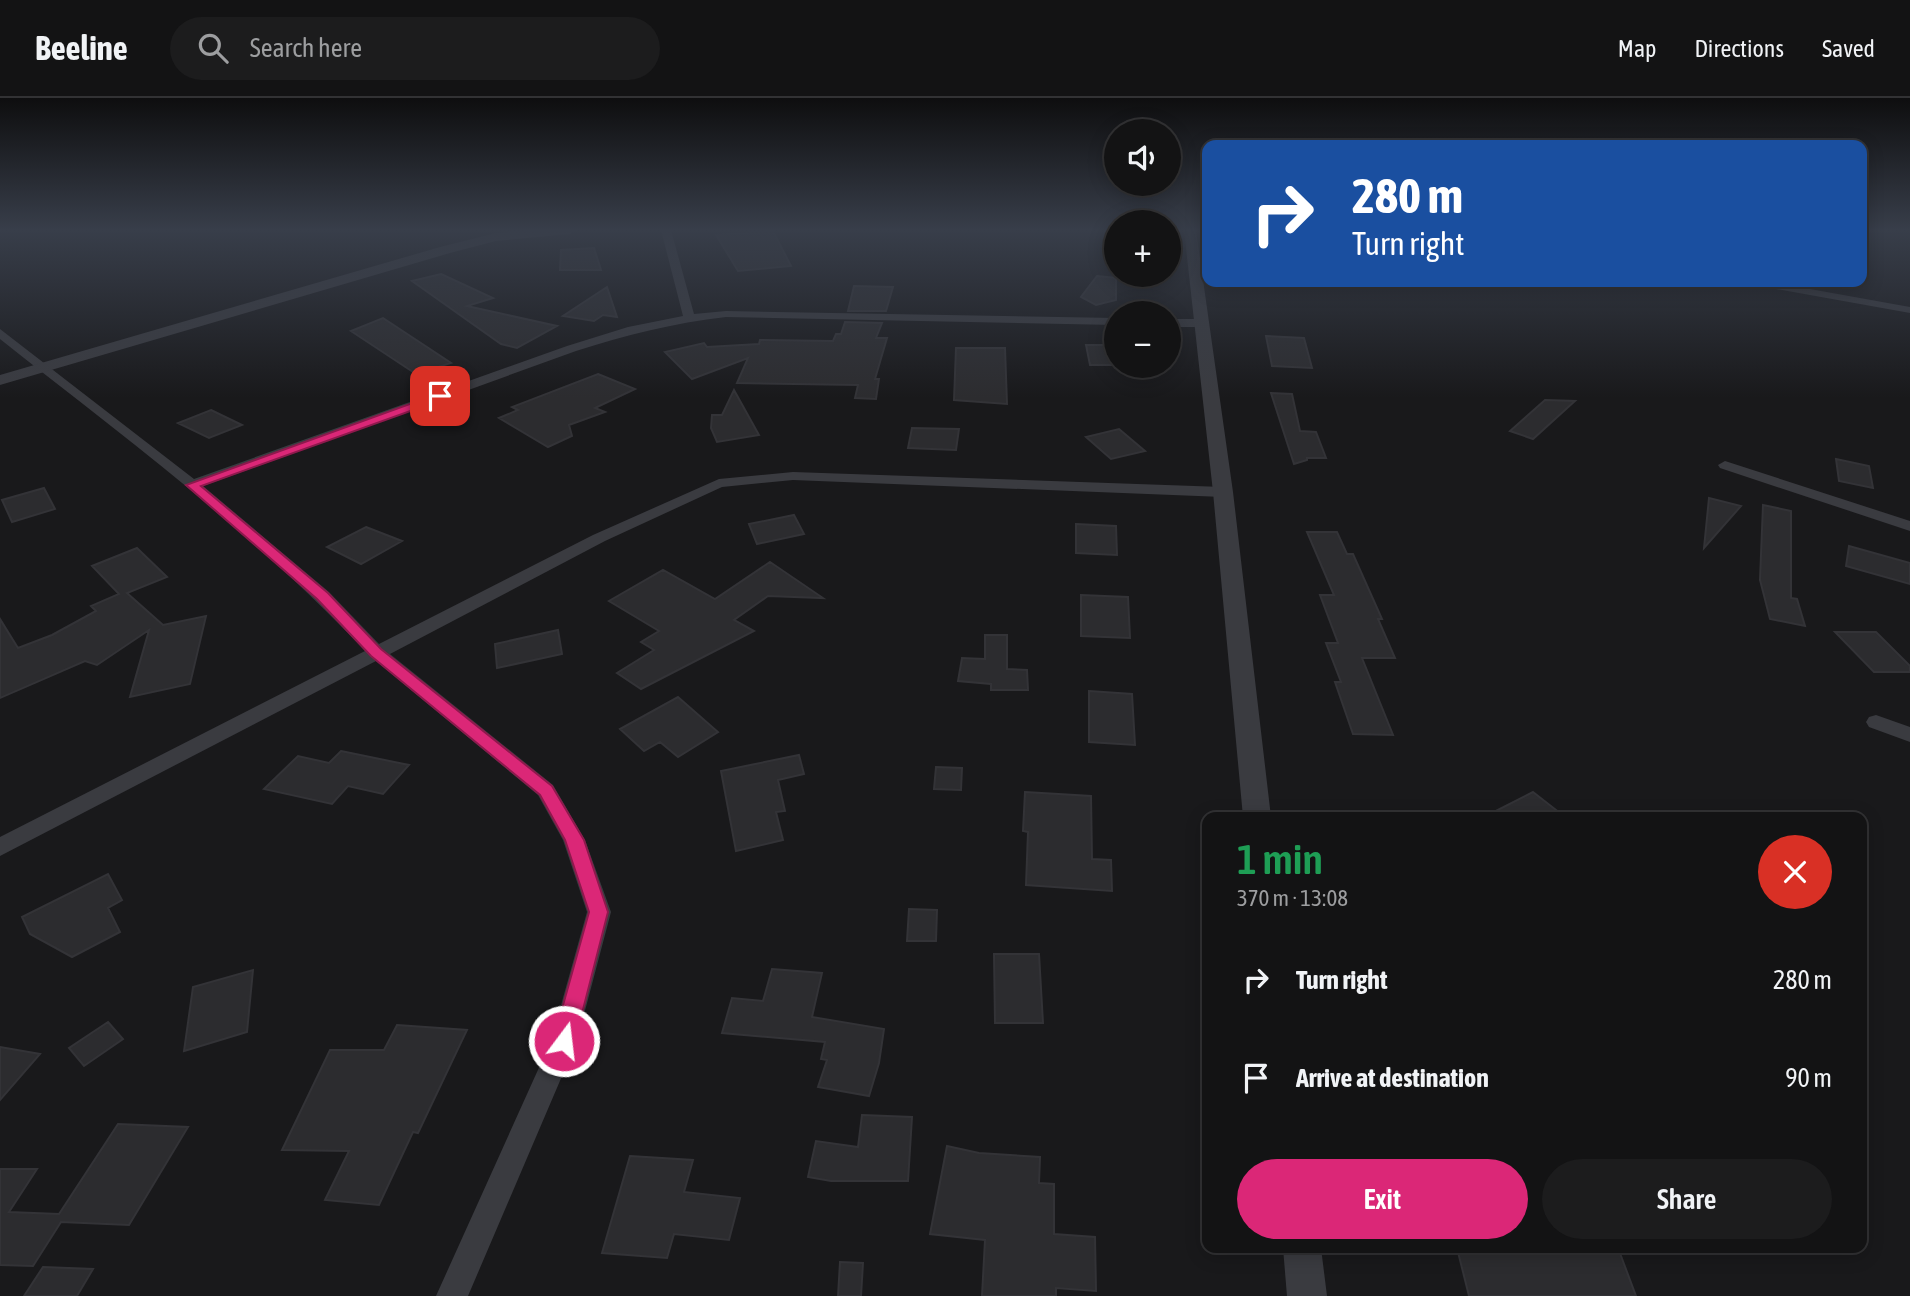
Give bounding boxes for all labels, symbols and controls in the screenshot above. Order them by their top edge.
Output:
search box [170,17,660,80]
text: Beeline [35,29,128,67]
icon: search [194,29,232,67]
text: Search here [250,33,362,63]
text: Map [1618,35,1656,62]
text: Directions [1694,35,1784,62]
text: Saved [1822,35,1875,62]
map controls [1104,119,1181,378]
button: sound [1104,119,1181,196]
text: 280 m [1352,167,1463,223]
icon: right [1237,168,1328,259]
button: + [1104,210,1181,287]
text: Turn right [1352,225,1465,262]
button: − [1104,301,1181,378]
pin [410,366,470,426]
icon: arrive [421,377,459,415]
text: 1 min [1237,835,1323,883]
button: close [1758,835,1832,909]
text: 370 m · 13:08 [1237,885,1348,911]
icon: right [1237,961,1275,999]
text: Turn right [1296,965,1387,995]
text: 280 m [1773,965,1832,995]
position arrow [527,1004,601,1078]
icon: arrive [1237,1059,1275,1097]
text: Arrive at destination [1296,1063,1489,1093]
text: 90 m [1785,1063,1832,1093]
button: Exit [1237,1159,1528,1239]
button: Share [1542,1159,1832,1239]

